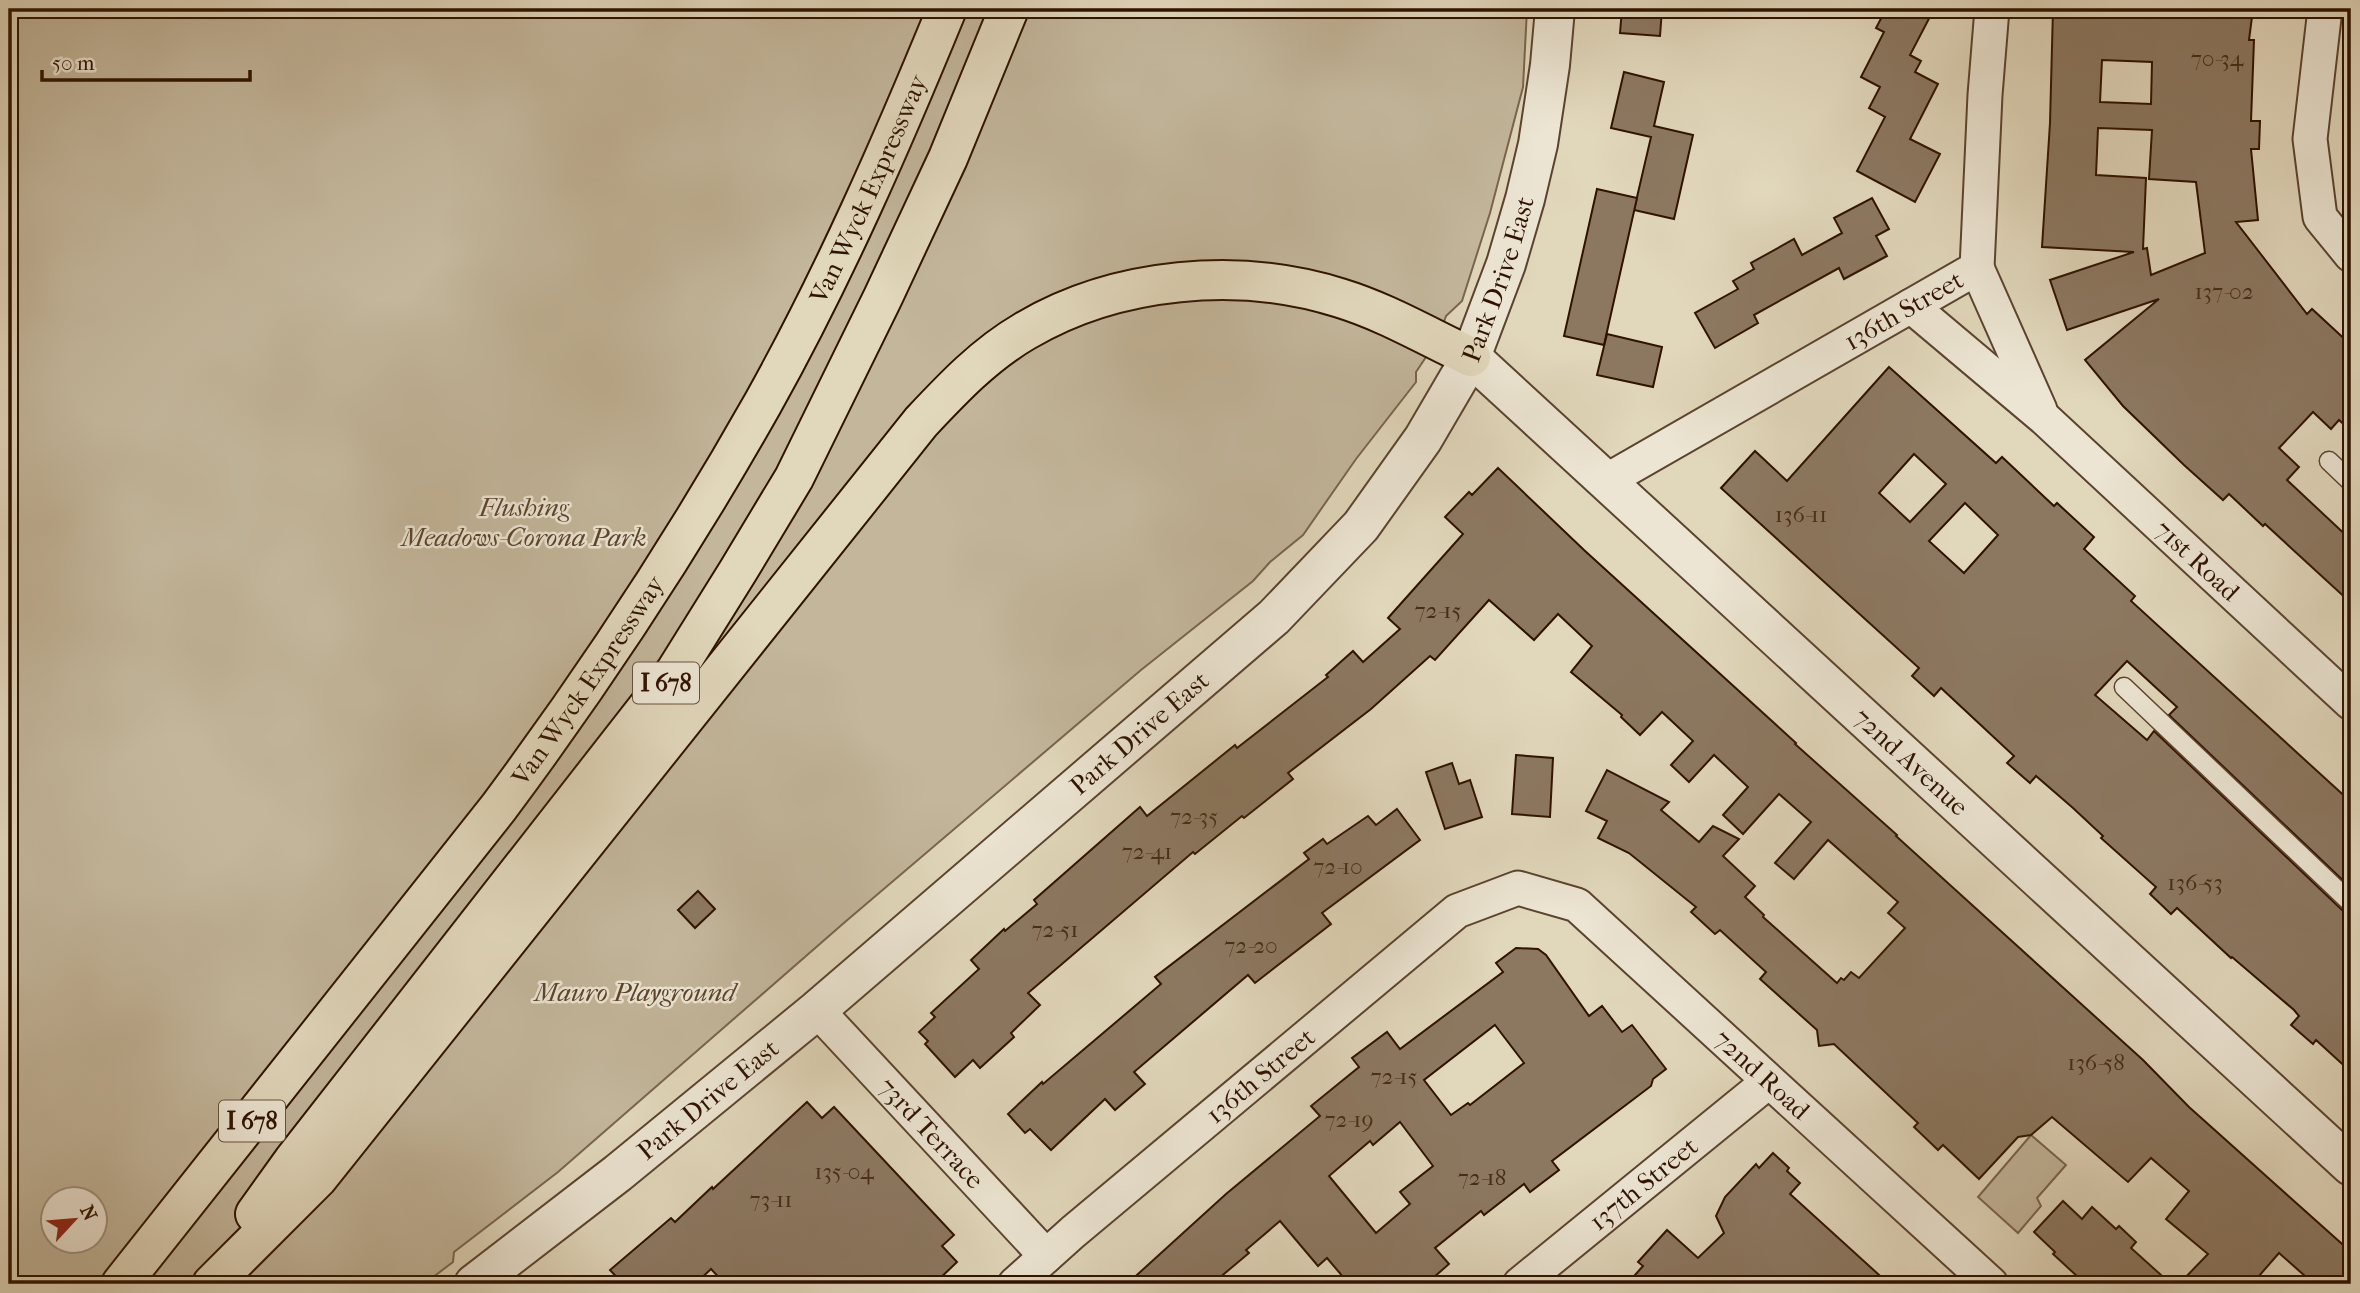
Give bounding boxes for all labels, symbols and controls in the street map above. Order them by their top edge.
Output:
scale bar [42,38,250,82]
house number: 70-34 [2191,45,2245,72]
text: 50 m [52,51,95,75]
street label: Van Wyck Expressway [802,69,934,309]
street label: Park Drive East [1455,192,1541,366]
street label: 136th Street [1838,264,1969,357]
house number: 137-02 [2194,278,2254,305]
park label: Flushing Meadows-Corona Park [399,492,647,553]
house number: 136-11 [1775,501,1827,528]
street label: 71st Road [2149,513,2247,608]
street label: Van Wyck Expressway [504,569,671,792]
house number: 72-15 [1415,597,1461,624]
road number: I 678 [633,662,699,704]
street label: Park Drive East [1063,664,1216,801]
street label: 72nd Avenue [1848,701,1975,822]
house number: 72-35 [1170,803,1218,830]
house number: 72-41 [1122,838,1172,865]
house number: 72-10 [1313,853,1363,880]
house number: 136-53 [2167,869,2223,896]
house number: 72-51 [1032,916,1078,943]
house number: 72-20 [1224,932,1278,959]
park label: Mauro Playground [533,977,739,1008]
street label: 136th Street [1200,1021,1321,1130]
street label: 72nd Road [1708,1023,1817,1126]
street label: Park Drive East [631,1032,785,1166]
house number: 136-58 [2067,1049,2125,1076]
house number: 72-15 [1371,1063,1417,1090]
street label: 73rd Terrace [872,1071,991,1195]
road number: I 678 [219,1100,285,1142]
house number: 72-19 [1324,1106,1374,1133]
street label: 137th Street [1583,1130,1704,1237]
house number: 135-04 [814,1158,875,1185]
house number: 72-18 [1458,1164,1506,1191]
north arrow [38,1184,108,1254]
house number: 73-11 [750,1186,792,1213]
text: N [75,1202,102,1225]

